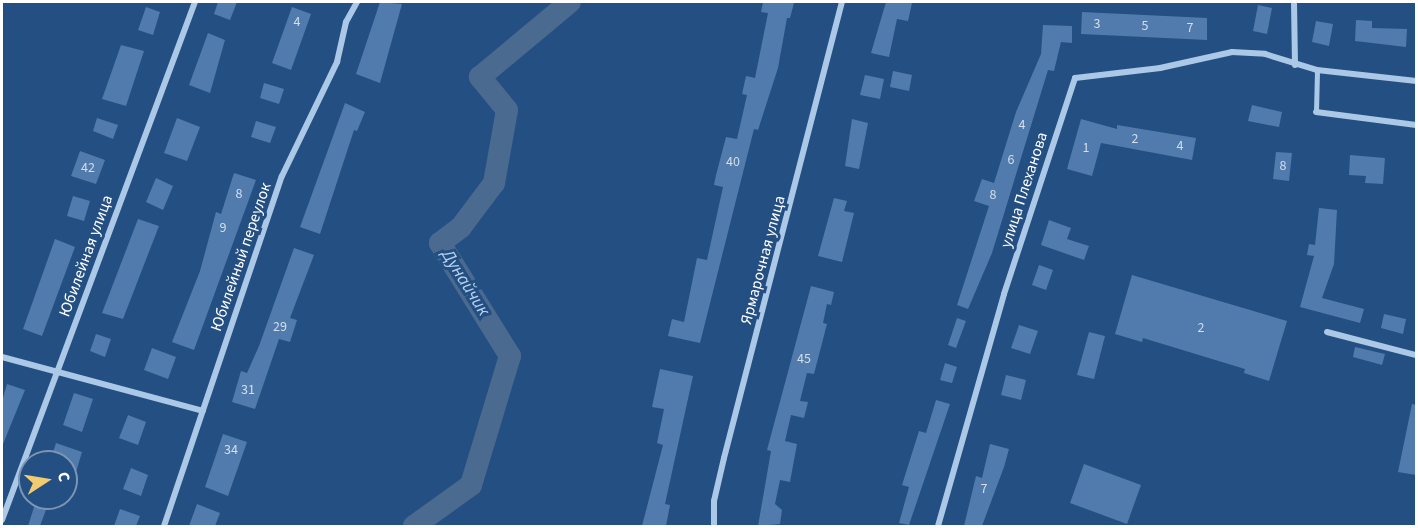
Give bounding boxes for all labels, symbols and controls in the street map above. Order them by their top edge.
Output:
house number: 4 [294,14,300,30]
house number: 3 [1094,16,1100,32]
house number: 5 [1142,18,1148,34]
house number: 7 [1187,20,1193,36]
house number: 4 [1019,117,1025,133]
street label: улица Плеханова [996,130,1052,250]
house number: 2 [1132,131,1138,147]
house number: 4 [1177,138,1183,154]
house number: 1 [1083,140,1089,156]
house number: 6 [1008,152,1014,168]
house number: 40 [726,154,740,170]
house number: 8 [1280,158,1286,174]
house number: 42 [81,160,95,176]
street label: Юбилейный переулок [207,180,275,334]
house number: 8 [236,186,242,202]
house number: 8 [990,187,996,203]
street label: Юбилейная улица [55,192,117,320]
street label: Ярмарочная улица [737,193,789,327]
house number: 9 [220,220,226,236]
water label: Дунайчик [436,246,494,320]
house number: 29 [273,319,287,335]
house number: 2 [1198,320,1204,336]
house number: 45 [797,351,811,367]
house number: 31 [241,382,255,398]
house number: 34 [224,442,238,458]
north arrow [18,450,78,510]
text: С [52,470,75,484]
house number: 7 [981,481,987,497]

